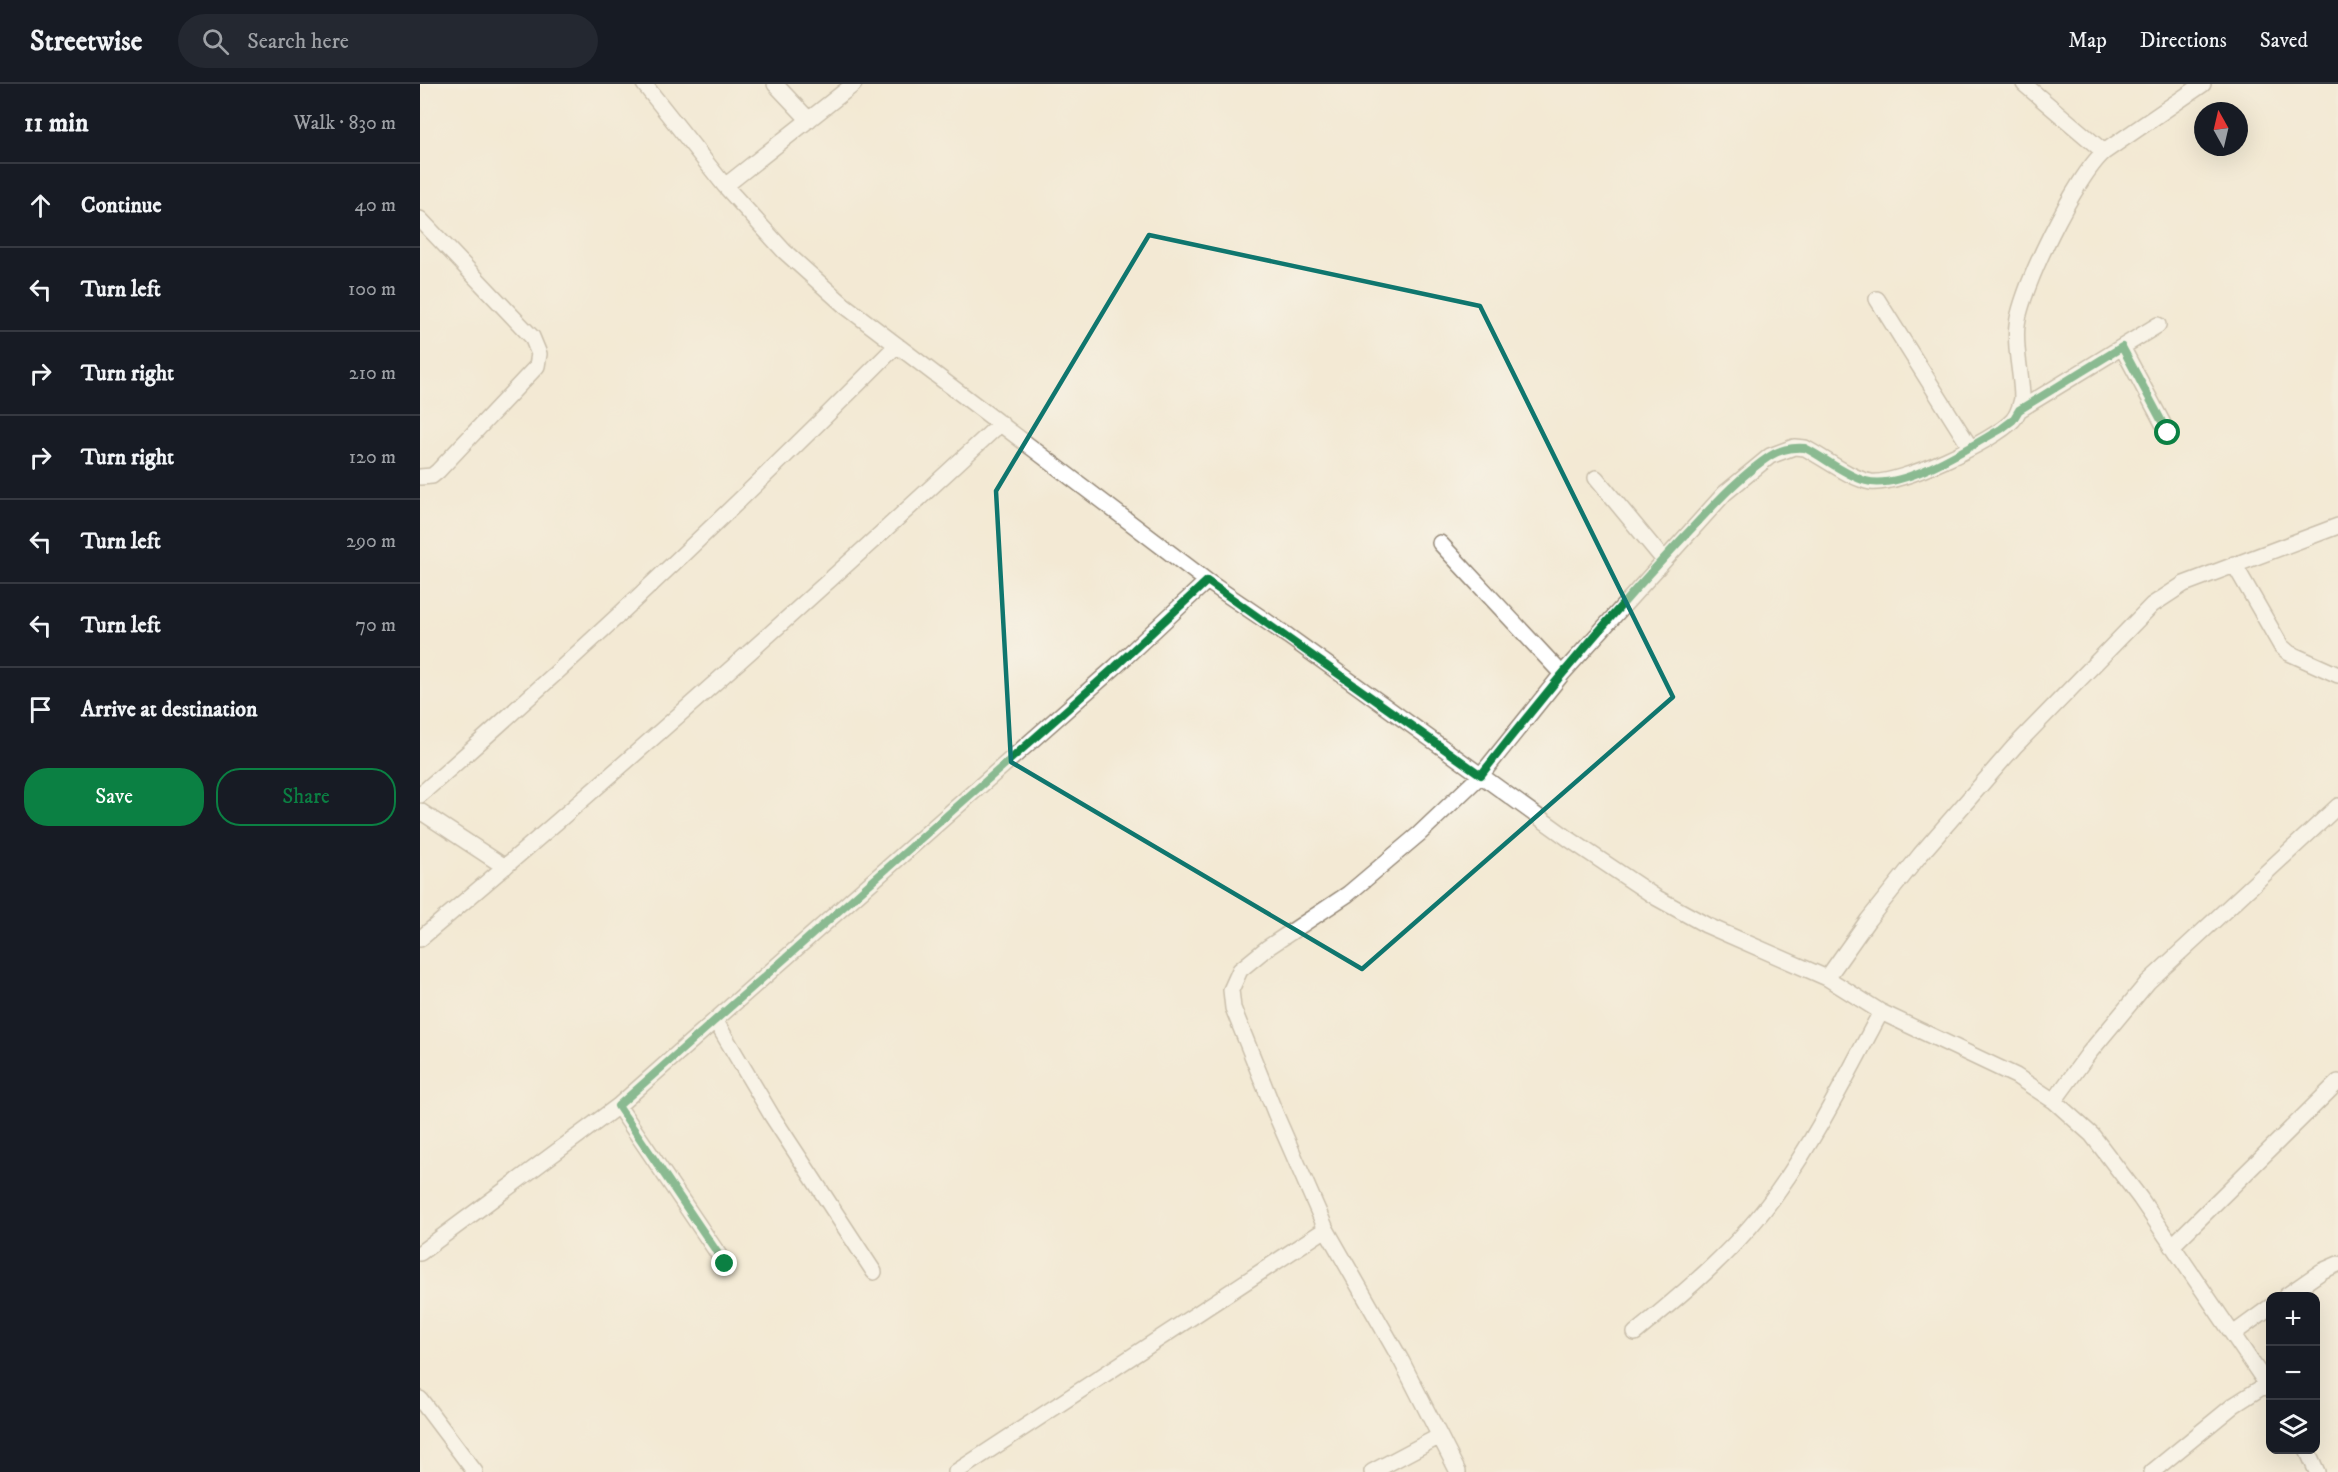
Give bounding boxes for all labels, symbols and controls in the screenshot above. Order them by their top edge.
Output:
search box [178,14,598,68]
text: Streetwise [30,24,142,59]
icon: search [199,25,232,58]
text: Search here [247,28,349,55]
text: Map [2068,28,2107,54]
text: Directions [2140,28,2227,54]
text: Saved [2260,28,2308,54]
north arrow [2194,102,2248,156]
text: 11 min [24,107,89,140]
text: Walk · 830 m [294,111,396,136]
icon: ahead [24,189,57,222]
text: Continue [81,192,162,219]
text: 40 m [354,193,396,218]
icon: left [24,273,57,306]
text: Turn left [81,276,161,303]
text: 100 m [348,277,396,302]
icon: right [24,357,57,390]
text: Turn right [81,360,174,387]
text: 210 m [349,361,396,386]
route start [2154,419,2180,445]
icon: right [24,441,57,474]
text: Turn right [81,444,174,471]
text: 120 m [349,445,396,470]
icon: left [24,525,57,558]
text: Turn left [81,528,161,555]
text: 290 m [346,529,396,554]
icon: left [24,609,57,642]
text: Turn left [81,612,161,639]
text: 70 m [355,613,396,638]
icon: arrive [24,693,57,726]
text: Arrive at destination [81,696,258,723]
button: Save [24,768,204,826]
button: Share [216,768,396,826]
route end [711,1250,737,1276]
map controls [2266,1292,2320,1454]
button: + [2266,1292,2320,1346]
button: − [2266,1346,2320,1400]
button: layers [2266,1400,2320,1454]

